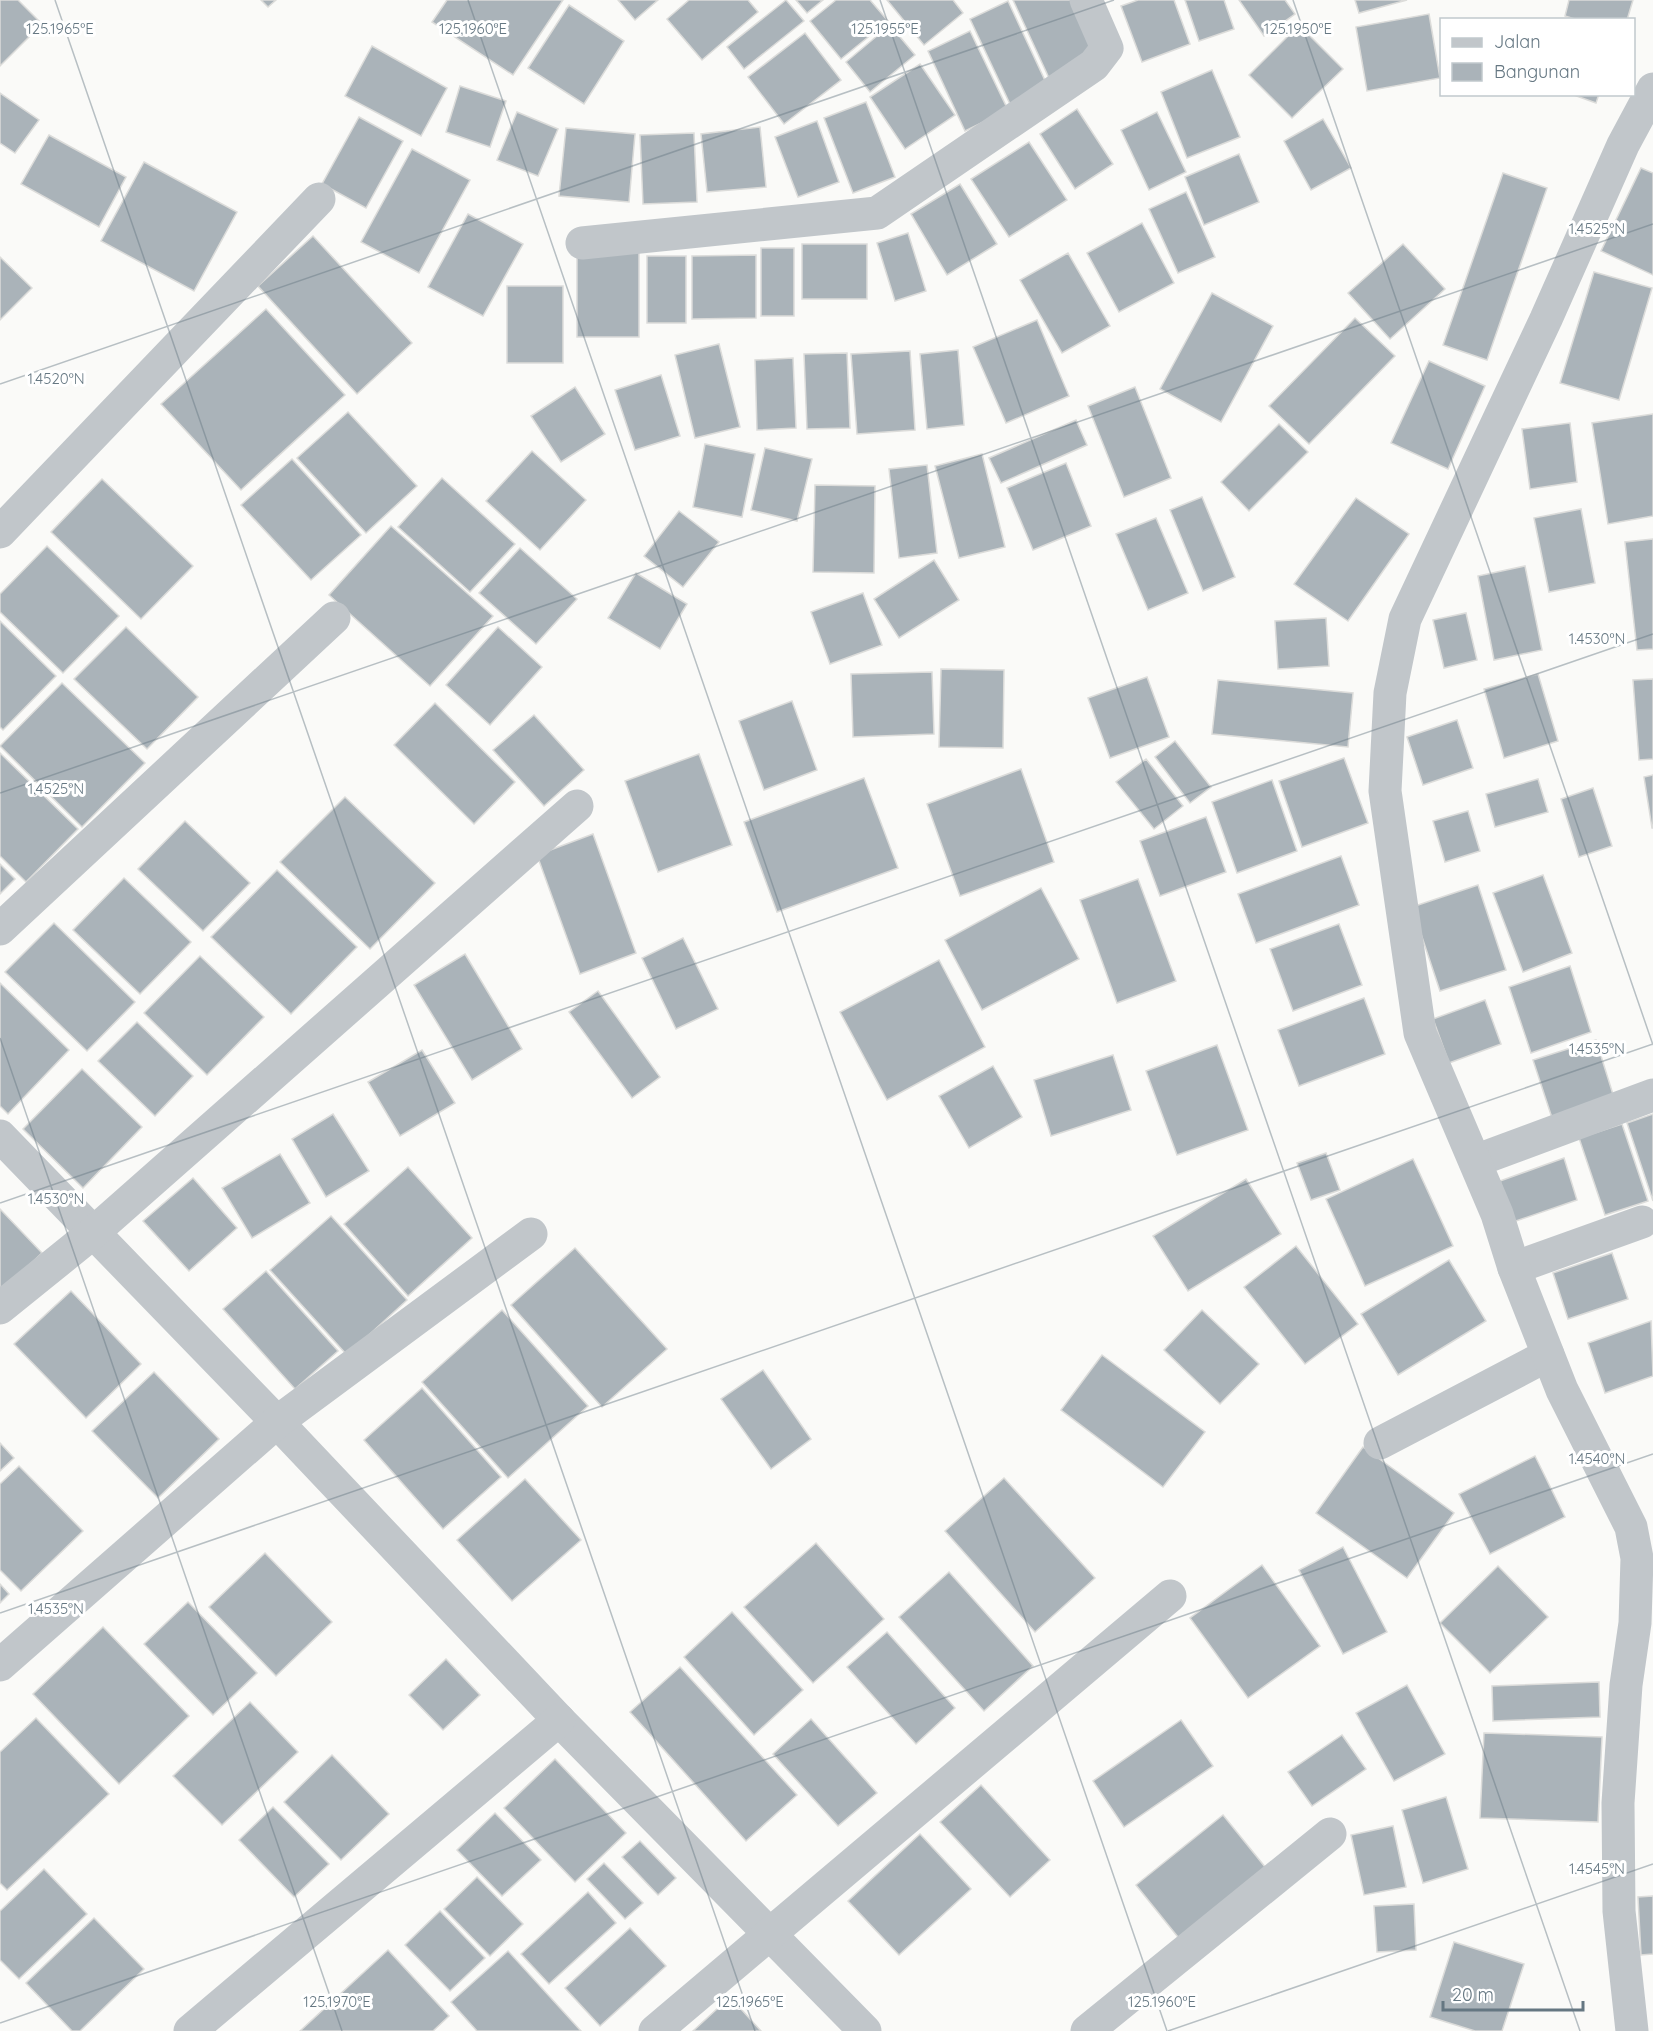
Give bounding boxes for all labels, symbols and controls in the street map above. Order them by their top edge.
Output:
legend [1440,18,1635,96]
text: 125.1965°E [26,19,94,38]
text: 125.1960°E [439,19,507,38]
text: 125.1955°E [851,19,919,38]
text: 125.1950°E [1264,19,1332,38]
text: Jalan [1494,30,1541,53]
text: Bangunan [1494,60,1580,83]
text: 1.4525°N [1569,219,1625,238]
text: 1.4520°N [27,369,85,388]
text: 1.4530°N [1569,629,1625,648]
text: 1.4525°N [28,779,84,798]
text: 1.4535°N [1569,1039,1625,1058]
text: 1.4530°N [28,1189,84,1208]
text: 1.4540°N [1569,1449,1625,1468]
text: 1.4535°N [28,1599,84,1618]
text: 1.4545°N [1569,1859,1625,1878]
scale bar [1443,1974,1582,2012]
text: 20 m [1452,1983,1494,2006]
text: 125.1970°E [303,1992,371,2011]
text: 125.1965°E [716,1992,784,2011]
text: 125.1960°E [1128,1992,1196,2011]

